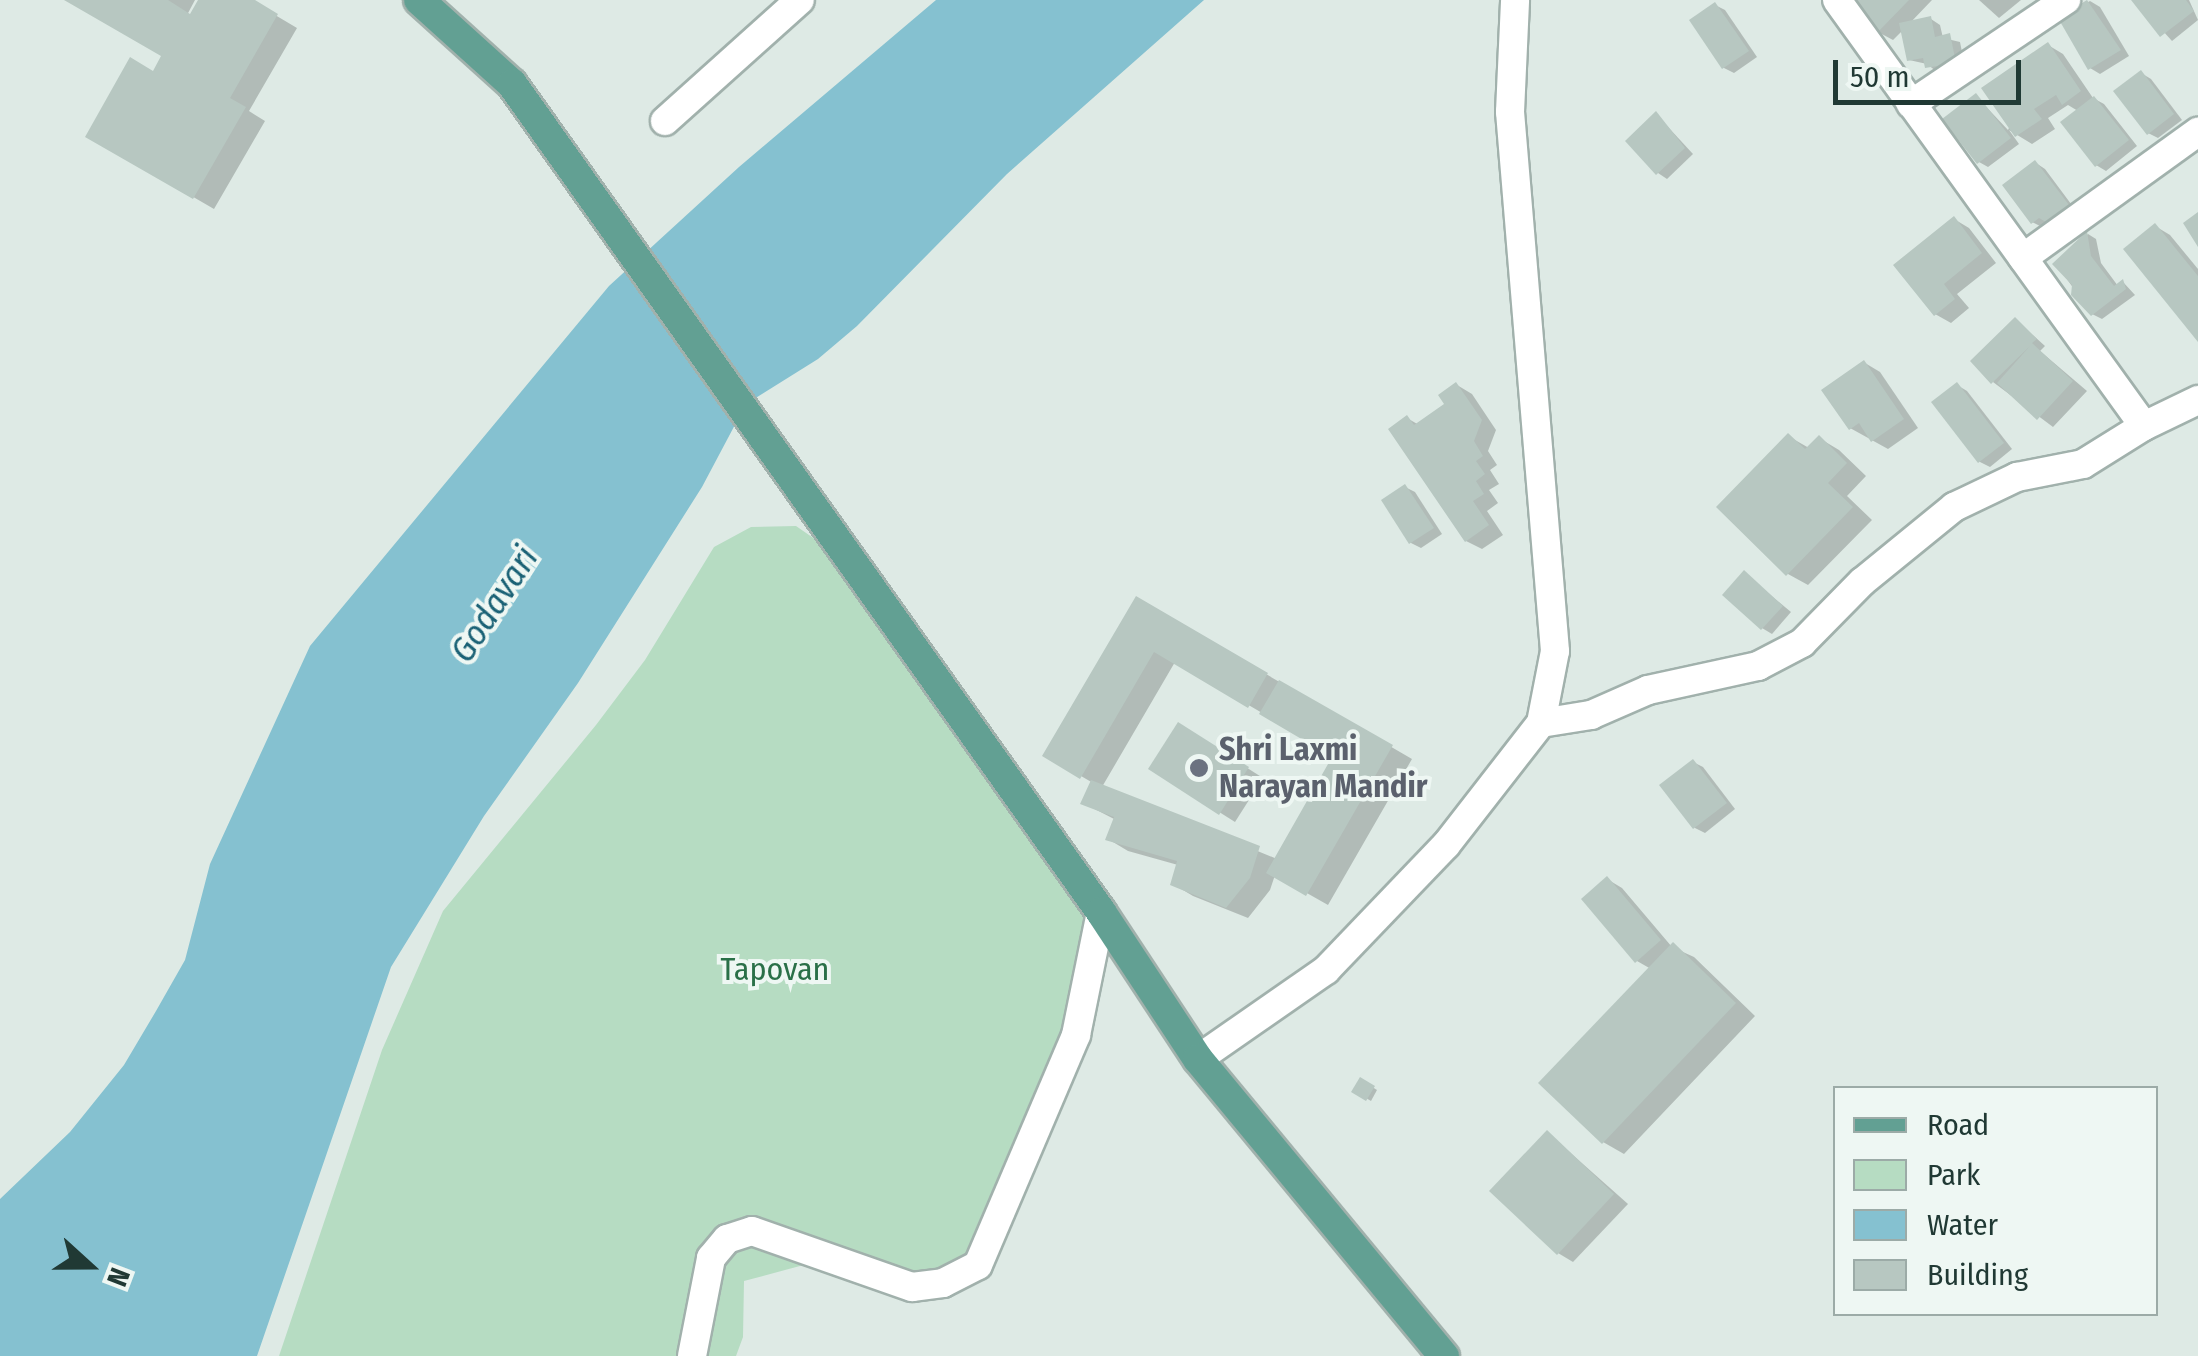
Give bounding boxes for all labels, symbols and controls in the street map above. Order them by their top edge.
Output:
scale bar [1838,40,2026,102]
text: 50 m [1850,59,1910,95]
water label: Godavari [441,538,547,670]
place label: Shri Laxmi Narayan Mandir [1219,731,1427,806]
marker: Shri Laxmi Narayan Mandir [1188,757,1210,779]
park label: Tapovan [721,950,829,988]
legend [1833,1086,2158,1316]
text: Road [1927,1107,1989,1143]
text: Park [1927,1157,1980,1193]
text: Water [1927,1207,1998,1243]
north arrow [40,1216,140,1316]
text: Building [1927,1257,2028,1293]
text: N [100,1263,137,1291]

